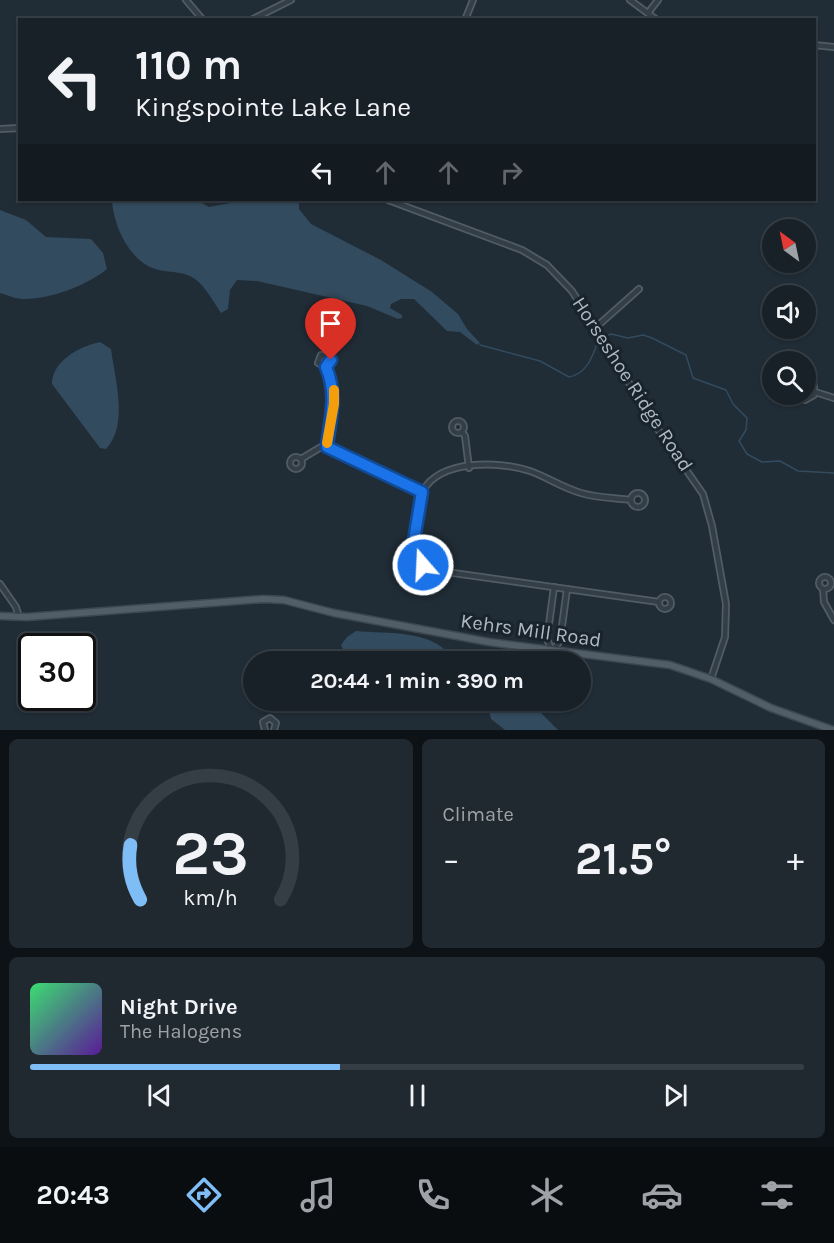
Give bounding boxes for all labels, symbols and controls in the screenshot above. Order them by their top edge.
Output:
text: 110 m [135,40,242,90]
icon: left [36,42,114,120]
text: Kingspointe Lake Lane [135,91,411,123]
icon: left [306,156,339,189]
icon: ahead [369,156,402,189]
icon: ahead [432,156,465,189]
icon: right [495,156,528,189]
north arrow [762,219,816,273]
map controls [762,219,816,405]
button: sound [762,285,816,339]
street label: Horseshoe Ridge Road [568,293,698,476]
pin [305,298,356,360]
icon: arrive [314,307,347,340]
button: search [762,351,816,405]
position arrow [391,533,455,597]
street label: Kehrs Mill Road [459,609,603,652]
speed limit sign: 30 [18,633,96,711]
text: 20:44 · 1 min · 390 m [310,668,524,694]
text: Climate [443,803,514,826]
text: 23 [172,817,249,890]
text: 21.5° [575,833,672,885]
text: − [443,840,460,878]
text: + [787,840,804,878]
text: km/h [184,886,238,911]
text: Night Drive [120,994,238,1020]
text: The Halogens [120,1020,242,1043]
icon: previous [143,1079,176,1112]
icon: pause [401,1079,434,1112]
icon: next [659,1079,692,1112]
icon: directions [183,1174,225,1216]
icon: music [297,1174,339,1216]
icon: phone [412,1174,454,1216]
icon: climate [526,1174,568,1216]
icon: car [641,1174,683,1216]
icon: filters [756,1174,798,1216]
text: 20:43 [36,1179,110,1211]

